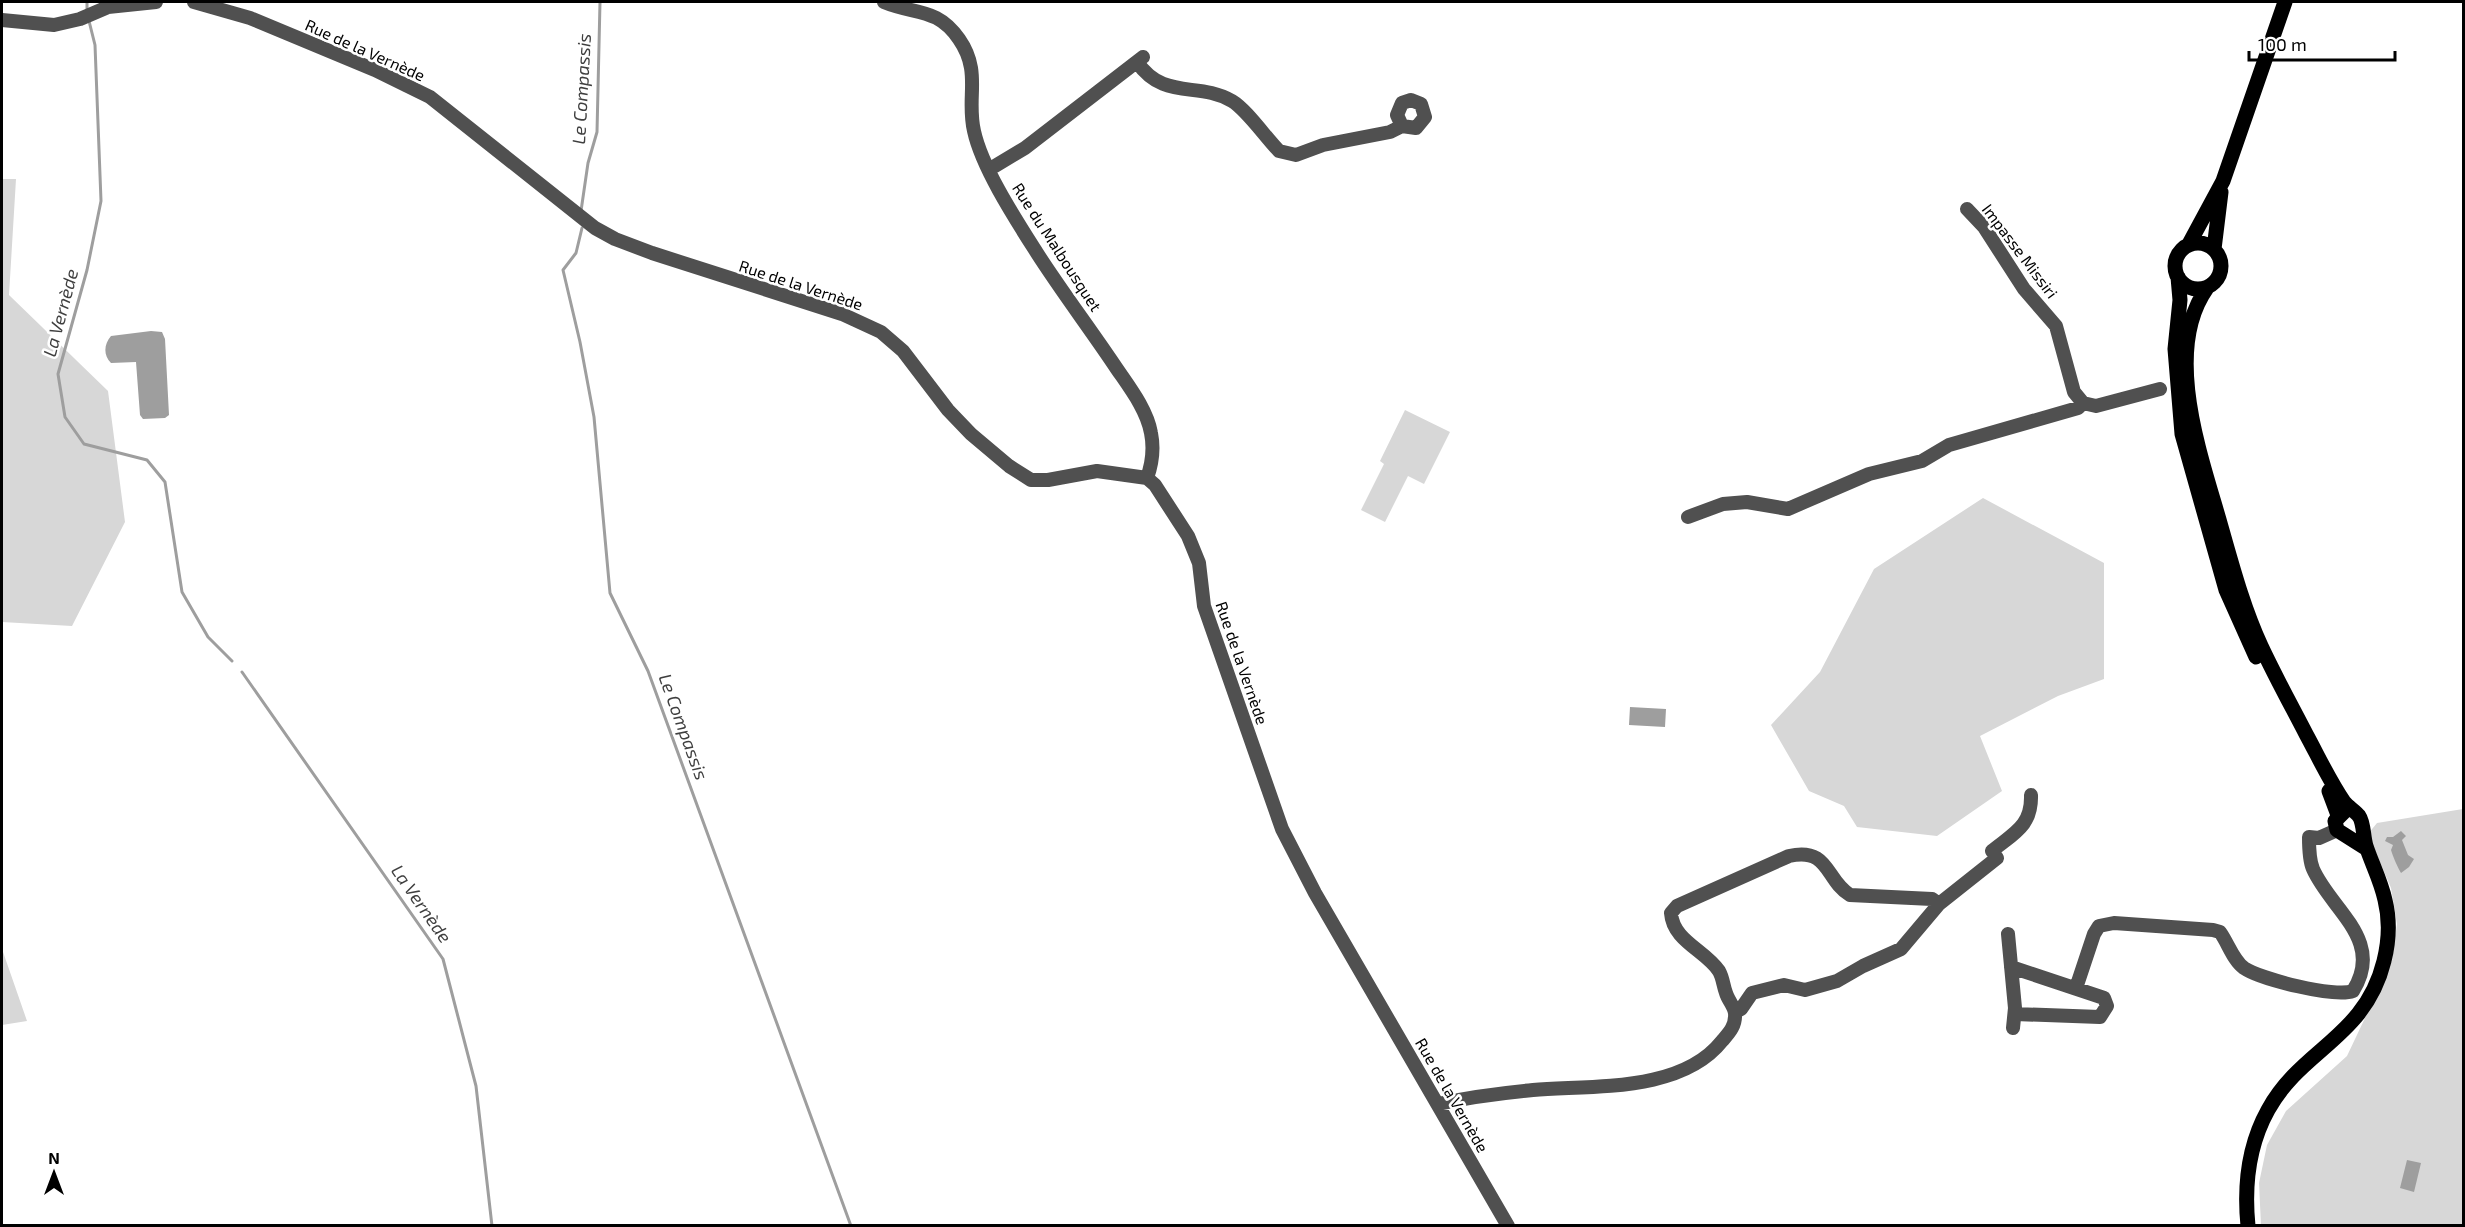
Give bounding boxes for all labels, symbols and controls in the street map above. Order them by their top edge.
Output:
street label: Rue de la Vernède [302,15,428,84]
scale bar [2249,24,2394,62]
water label: Le Compassis [567,33,595,145]
text: 100 m [2258,33,2307,55]
street label: Rue du Malbousquet [1009,179,1106,314]
street label: Impasse Missiri [1979,200,2062,302]
street label: Rue de la Vernède [737,256,865,313]
water label: La Vernède [38,266,82,359]
street label: Rue de la Vernède [1212,599,1272,727]
water label: Le Compassis [655,671,713,783]
water label: La Vernède [387,860,457,947]
street label: Rue de la Vernède [1412,1034,1493,1155]
north arrow [24,1143,84,1203]
text: N [48,1148,60,1167]

